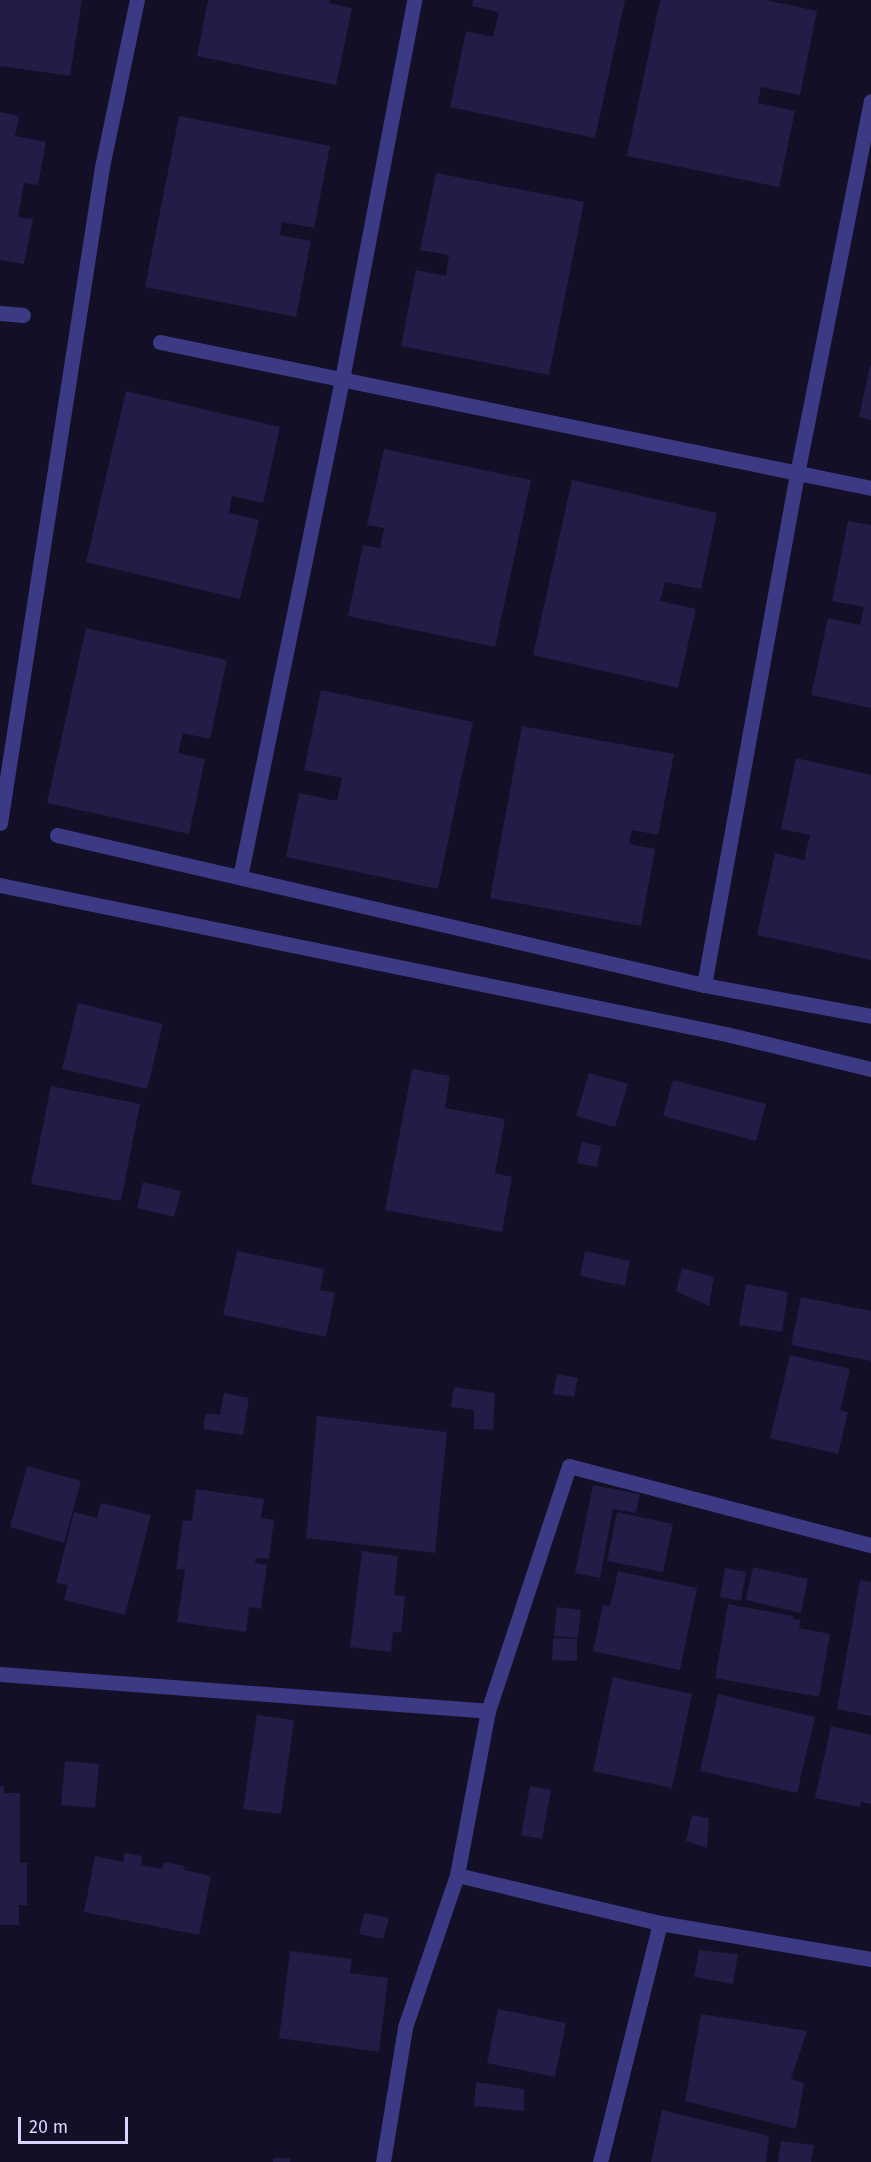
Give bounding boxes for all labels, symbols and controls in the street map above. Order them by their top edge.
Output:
scale bar [21,2105,130,2143]
text: 20 m [29,2116,68,2138]

